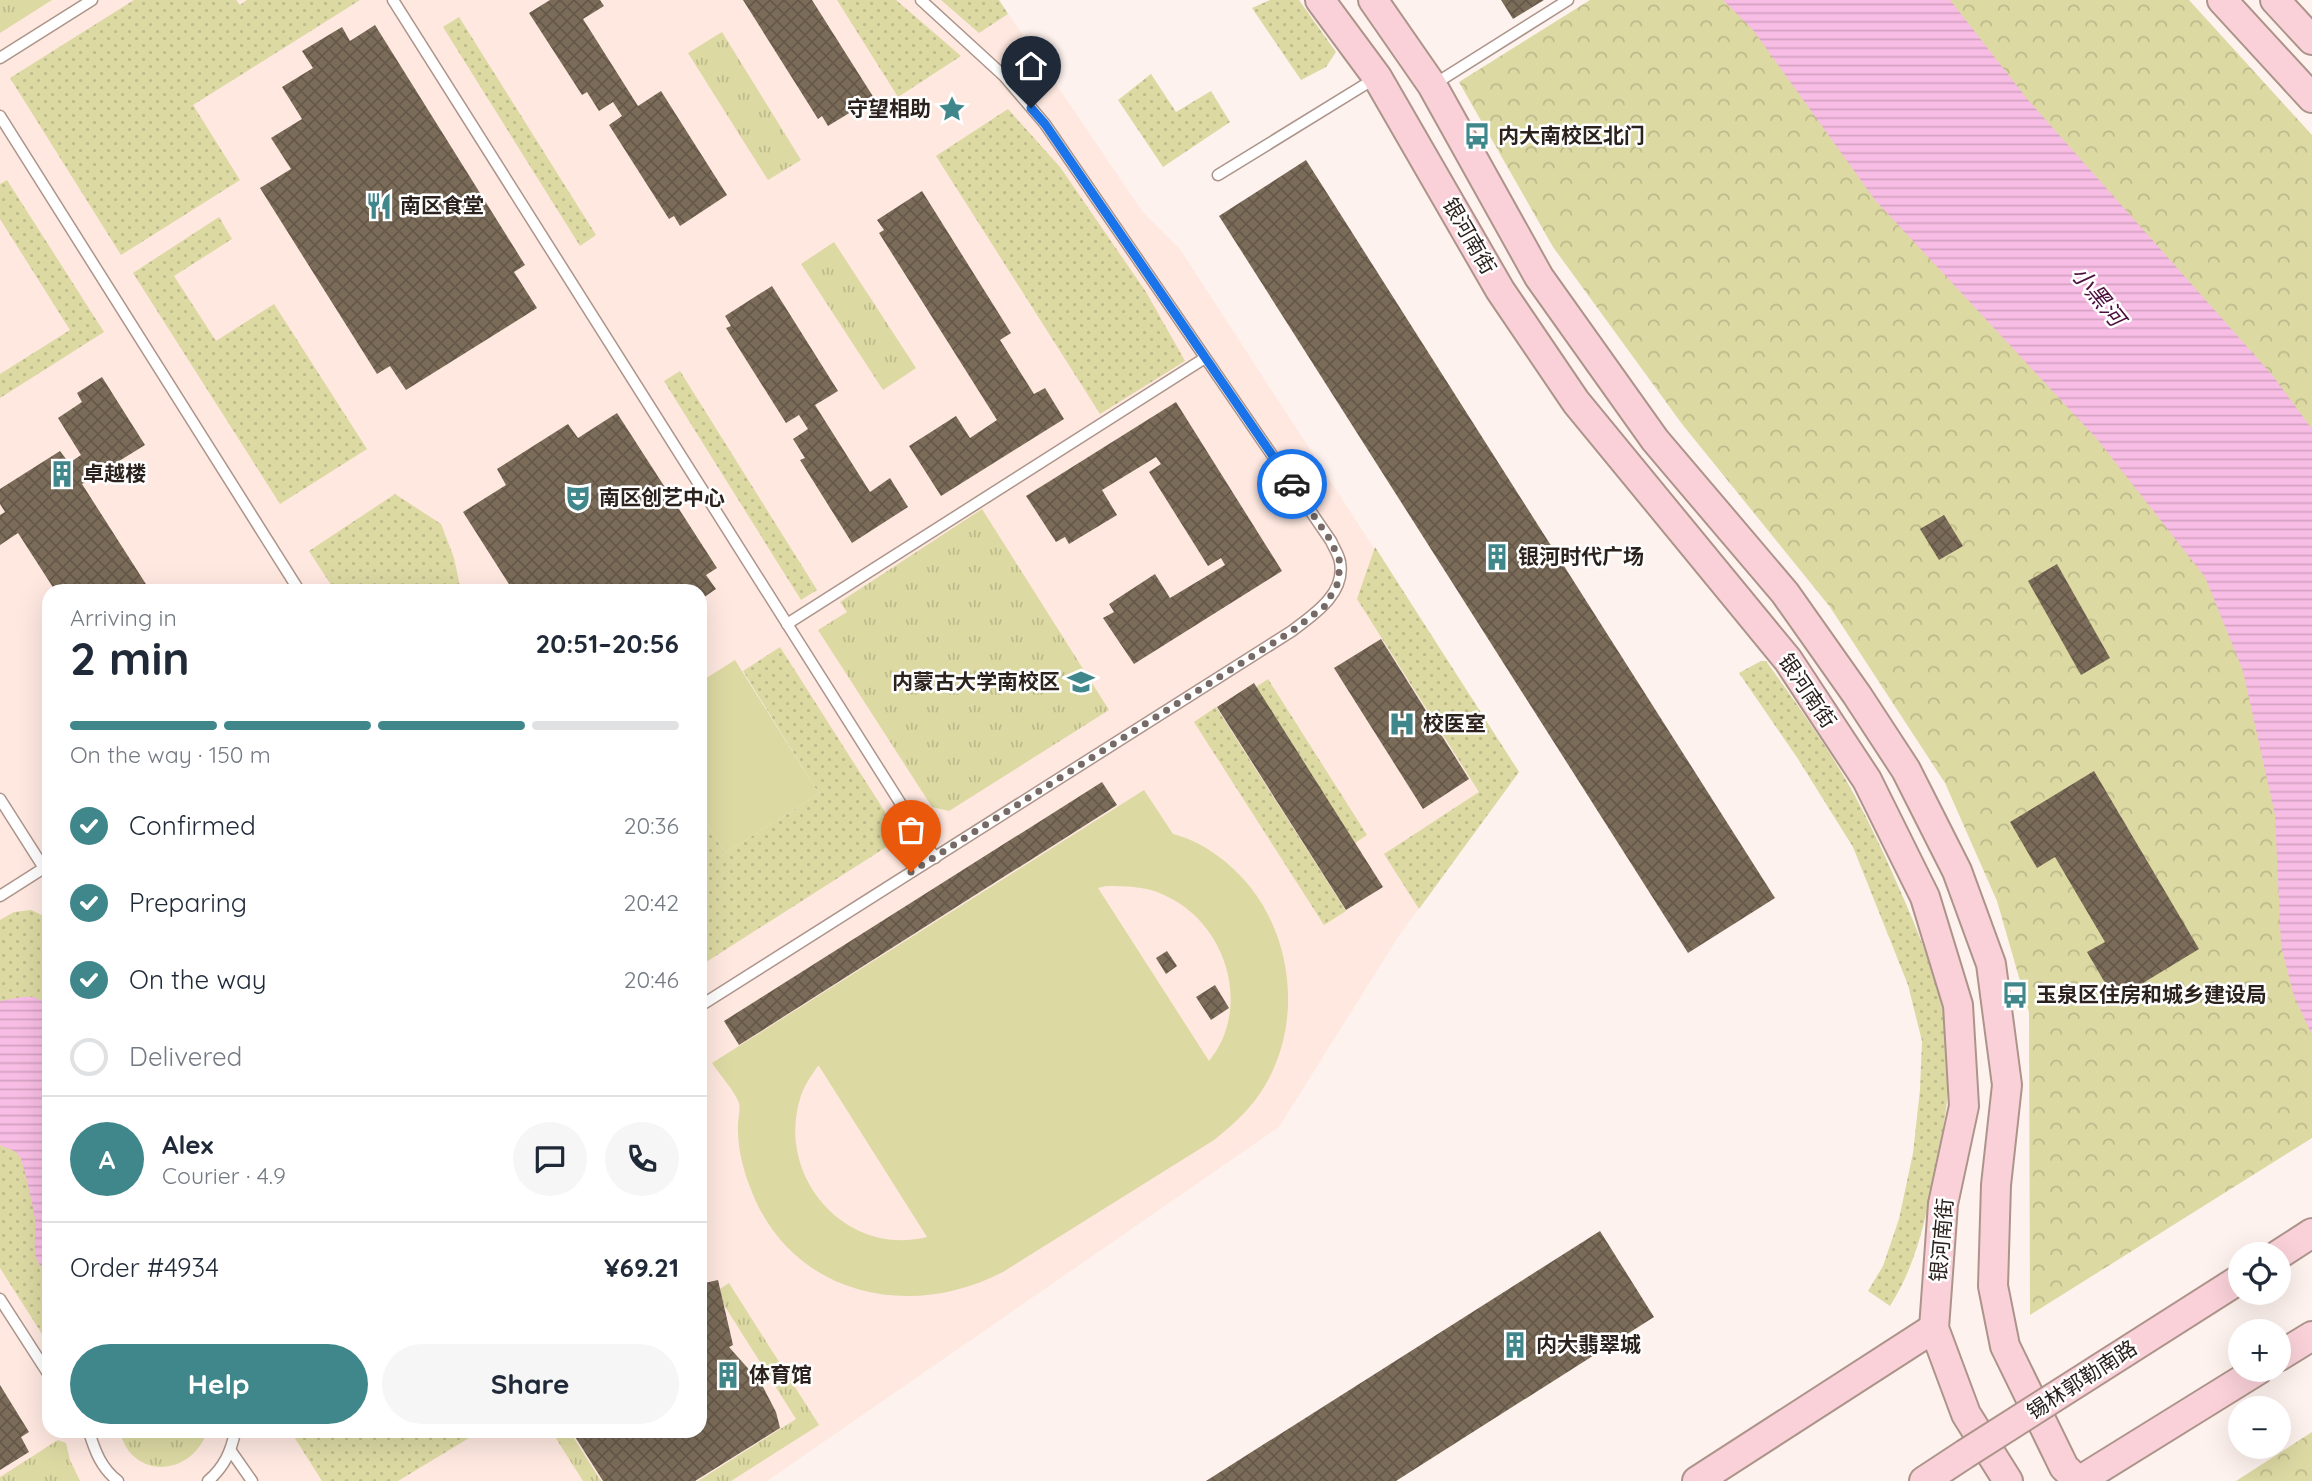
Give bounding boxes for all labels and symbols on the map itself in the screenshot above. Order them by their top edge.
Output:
pin [1001,36,1061,108]
place icon: 守望相助 [937,94,967,124]
place label: 守望相助 [847,95,931,121]
bus stop icon: 内大南校区北门 [1462,121,1492,151]
place label: 内大南校区北门 [1498,122,1645,148]
restaurant icon: 南区食堂 [364,191,394,221]
place label: 南区食堂 [400,192,484,218]
street label: 银河南街 [1438,193,1502,278]
water label: 小黑河 [2065,260,2134,335]
courier [1257,449,1327,519]
building icon: 卓越楼 [47,459,77,489]
place label: 卓越楼 [83,460,146,486]
theatre icon: 南区创艺中心 [563,483,593,513]
place label: 南区创艺中心 [599,484,725,510]
building icon: 银河时代广场 [1482,542,1512,572]
place label: 银河时代广场 [1518,543,1644,569]
street label: 银河南街 [1774,648,1842,733]
school or university icon: 内蒙古大学南校区 [1066,667,1096,697]
place label: 内蒙古大学南校区 [892,668,1060,694]
hospital icon: 校医室 [1387,709,1417,739]
place label: 校医室 [1423,710,1486,736]
pin [881,800,941,872]
bus stop icon: 玉泉区住房和城乡建设局 [2000,980,2030,1010]
place label: 玉泉区住房和城乡建设局 [2036,981,2267,1007]
street label: 银河南街 [1924,1197,1958,1283]
building icon: 内大翡翠城 [1500,1330,1530,1360]
place label: 内大翡翠城 [1536,1331,1641,1357]
street label: 锡林郭勒南路 [2022,1334,2141,1424]
building icon: 体育馆 [713,1360,743,1390]
place label: 体育馆 [749,1361,812,1387]

